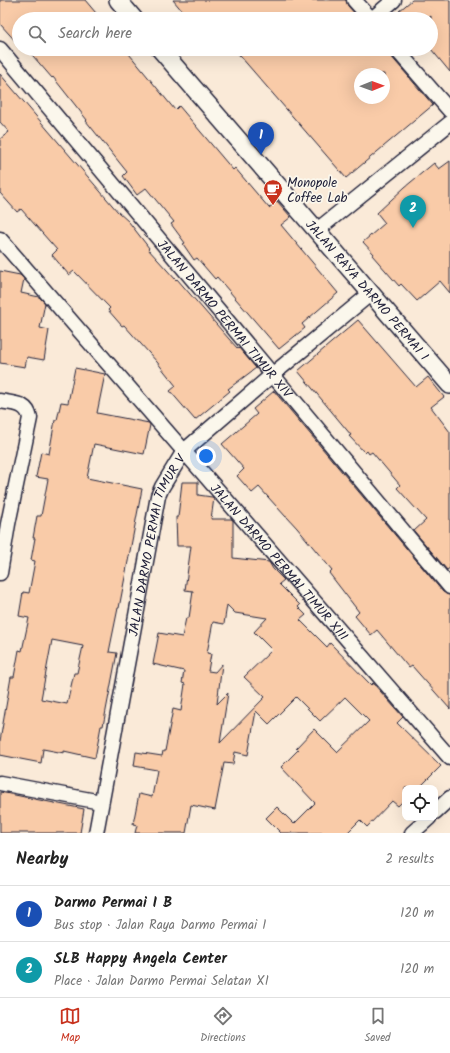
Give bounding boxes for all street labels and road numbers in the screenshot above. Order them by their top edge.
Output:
street label: JALAN RAYA DARMO PERMAI I [300,216,433,366]
street label: JALAN DARMO PERMAI TIMUR XIV [152,235,297,404]
street label: JALAN DARMO PERMAI TIMUR V [123,450,192,638]
street label: JALAN DARMO PERMAI TIMUR XIII [204,479,353,646]

